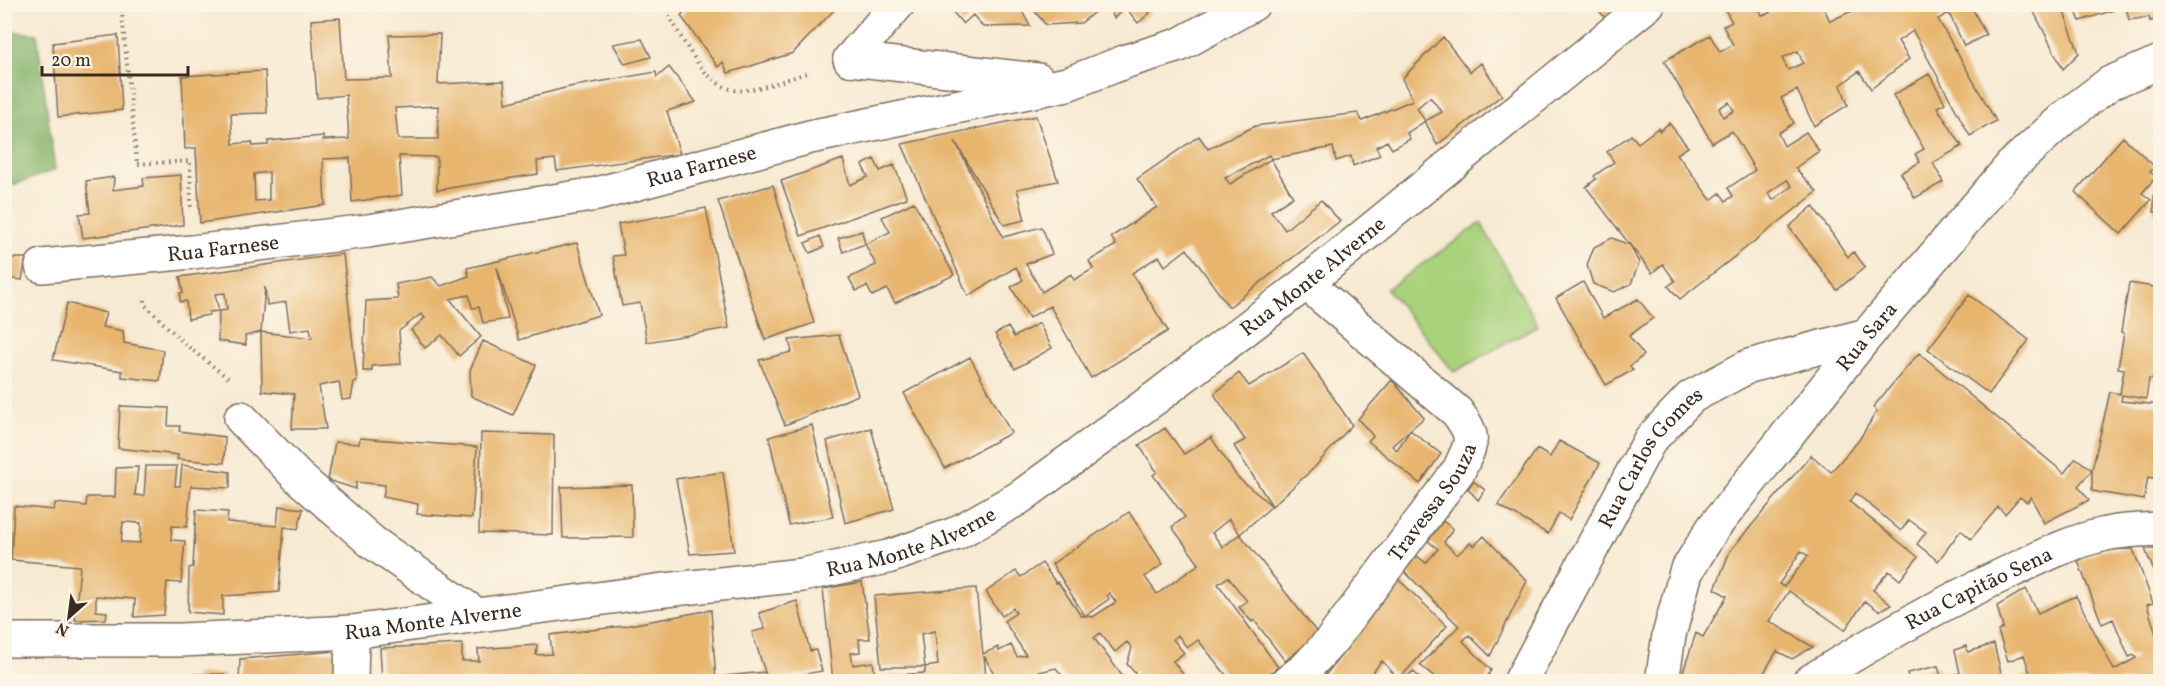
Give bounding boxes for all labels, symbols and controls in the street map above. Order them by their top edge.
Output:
scale bar [42,39,188,77]
text: 20 m [51,49,91,74]
street label: Rua Farnese [644,139,760,196]
street label: Rua Monte Alverne [1235,211,1393,344]
street label: Rua Farnese [166,229,281,270]
street label: Rua Sara [1830,296,1905,378]
street label: Rua Carlos Gomes [1592,380,1708,534]
street label: Travessa Souza [1382,439,1485,568]
street label: Rua Monte Alverne [824,501,1002,586]
street label: Rua Capitão Sena [1900,541,2057,638]
north arrow [39,587,99,647]
street label: Rua Monte Alverne [344,596,524,648]
text: N [52,616,73,641]

